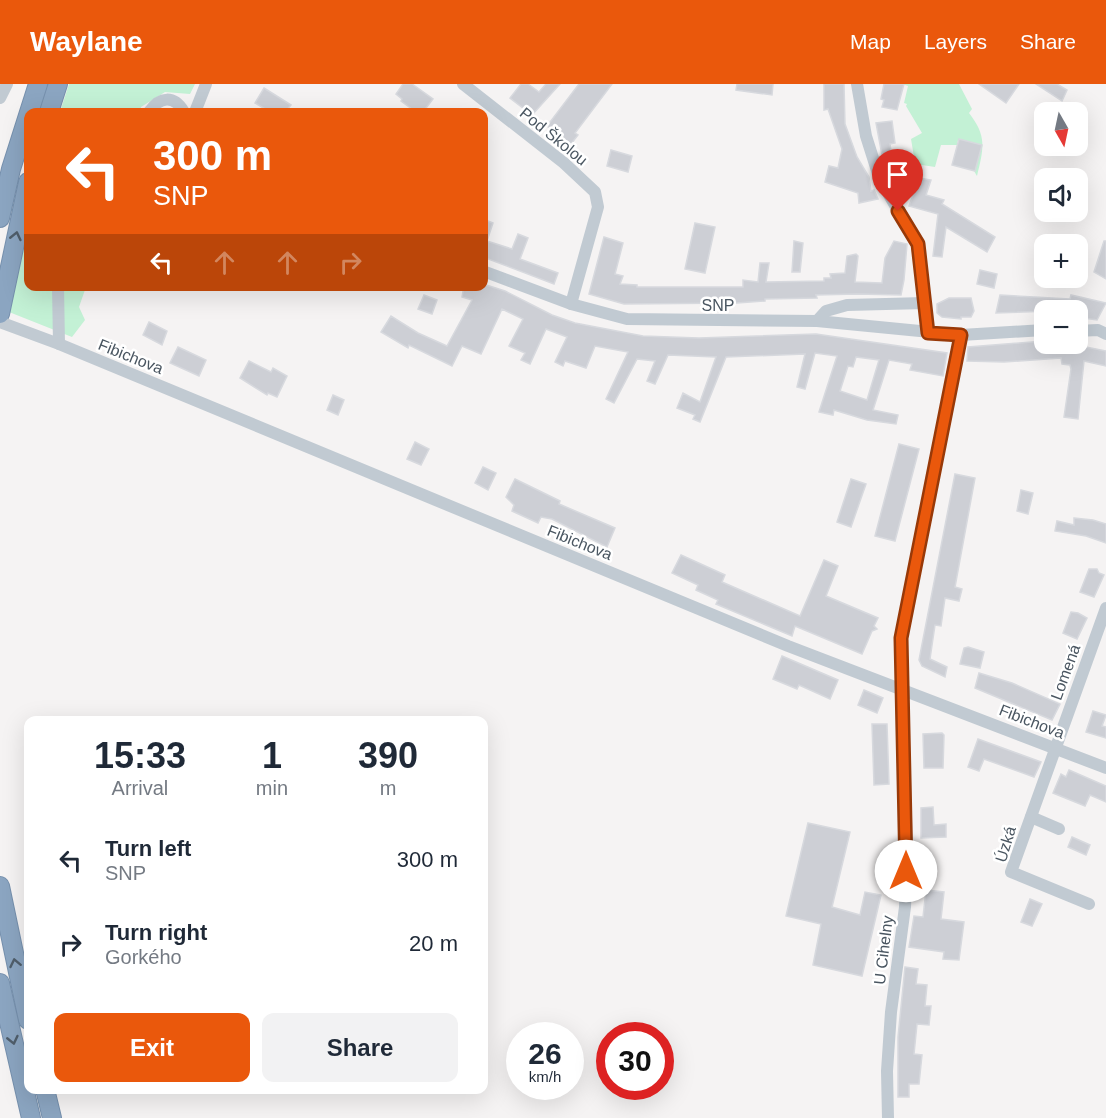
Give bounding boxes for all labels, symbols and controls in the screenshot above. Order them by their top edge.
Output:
text: Waylane [30,26,143,57]
text: Map [850,30,891,53]
text: Layers [924,30,987,53]
text: Share [1020,30,1076,53]
north arrow [1034,102,1088,156]
map controls [1034,102,1088,354]
street label: Pod Školou [517,103,591,169]
icon: left [54,132,132,210]
text: 300 m [153,132,272,179]
pin [872,149,923,211]
icon: arrive [881,158,914,191]
button: sound [1034,168,1088,222]
text: SNP [153,181,209,211]
one-way arrow [8,231,21,241]
button: + [1034,234,1088,288]
icon: left [145,246,178,279]
icon: ahead [208,246,241,279]
icon: ahead [271,246,304,279]
icon: right [334,246,367,279]
street label: SNP [702,297,734,314]
button: − [1034,300,1088,354]
street label: Fibichova [96,336,166,377]
street label: Fibichova [545,522,615,563]
street label: Lomená [1048,642,1083,702]
street label: Fibichova [997,701,1067,742]
text: 15:33 [94,735,186,776]
text: 1 [262,735,282,776]
text: 390 [358,735,418,776]
text: Arrival [112,777,168,799]
text: min [256,777,288,799]
text: m [380,777,396,799]
street label: Úzká [991,824,1019,864]
text: Turn left [105,836,191,861]
position arrow [874,839,938,903]
icon: left [54,844,87,877]
text: 300 m [397,847,458,872]
text: SNP [105,862,146,884]
street label: U Cihelny [871,915,896,986]
text: Turn right [105,920,207,945]
icon: right [54,928,87,961]
text: 20 m [409,931,458,956]
text: Gorkého [105,946,182,968]
one-way arrow [10,958,23,968]
button: Exit [54,1013,250,1082]
button: Share [262,1013,458,1082]
speed limit sign: 30 [596,1022,674,1100]
one-way arrow [6,1035,19,1045]
text: 26 [528,1037,562,1070]
text: km/h [529,1068,561,1085]

